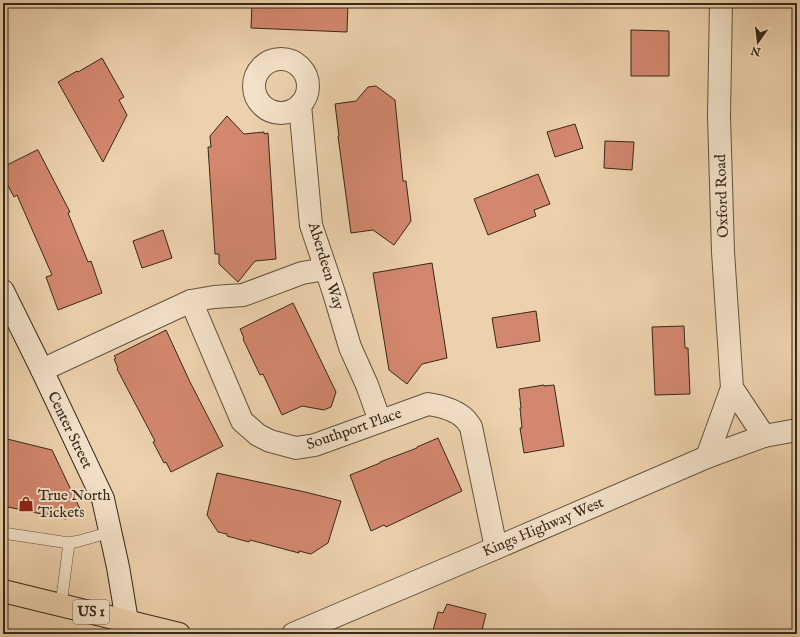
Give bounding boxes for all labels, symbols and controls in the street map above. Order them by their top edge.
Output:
north arrow [738,22,778,62]
text: N [749,43,763,59]
street label: Oxford Road [711,153,733,238]
street label: Aberdeen Way [303,219,349,313]
street label: Center Street [43,388,97,472]
street label: Southport Place [304,404,404,454]
place label: True North Tickets [38,486,110,522]
street label: Kings Highway West [479,493,607,561]
shop icon: True North Tickets [17,495,35,513]
road number: US 1 [73,600,109,624]

